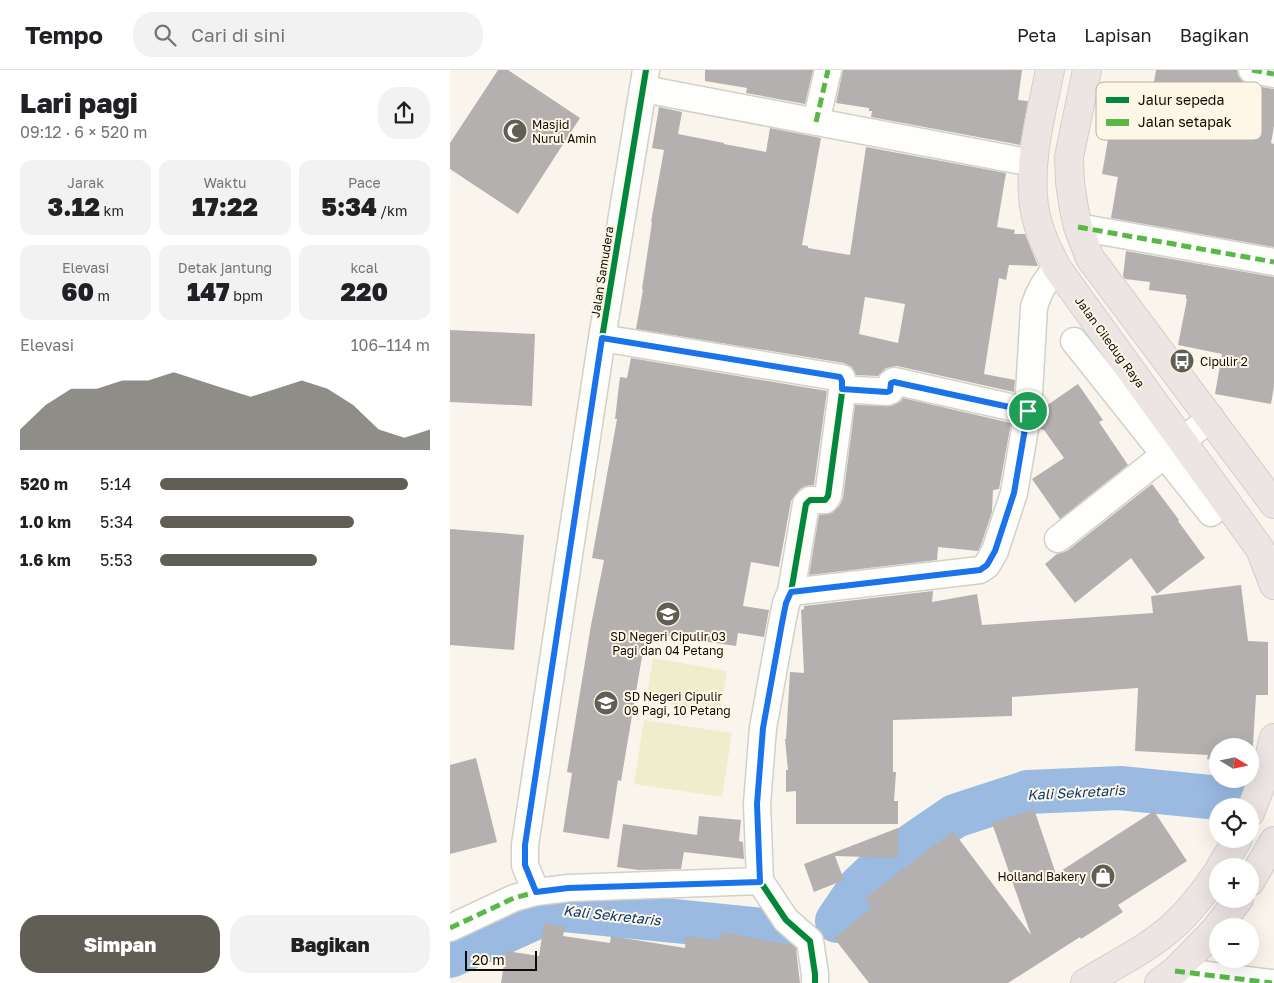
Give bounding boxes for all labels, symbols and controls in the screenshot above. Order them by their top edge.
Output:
search box [133,12,483,57]
text: Tempo [25,20,103,49]
icon: search [151,21,179,49]
text: Cari di sini [191,23,285,46]
text: Peta [1017,24,1056,46]
text: Lapisan [1084,24,1152,46]
text: Bagikan [1180,24,1249,46]
legend [1096,82,1262,140]
text: Lari pagi [20,86,138,119]
button: share [378,87,430,139]
text: Jalur sepeda [1138,91,1224,108]
text: Jalan setapak [1138,113,1232,130]
place label: Masjid Nurul Amin [532,117,596,146]
mosque icon: Masjid Nurul Amin [502,118,528,144]
text: 09:12 · 6 × 520 m [20,122,147,142]
text: Jarak [67,174,104,191]
text: Waktu [203,174,247,191]
text: Pace [348,174,381,191]
text: 3.12 [47,191,100,222]
text: 17:22 [192,191,258,222]
text: 5:34 [321,191,377,222]
text: km [100,202,124,219]
text: /km [377,202,407,219]
street label: Jalan Samudera [587,225,617,319]
text: Elevasi [62,259,109,276]
text: Detak jantung [178,259,272,276]
text: kcal [350,259,378,276]
text: 60 [61,276,94,307]
text: 147 [187,276,230,307]
text: 220 [341,276,388,307]
text: m [94,287,110,304]
text: bpm [230,287,263,304]
street label: Jalan Ciledug Raya [1072,293,1148,391]
text: Elevasi [20,335,74,355]
text: 106–114 m [351,335,430,355]
bus stop icon: Cipulir 2 [1169,348,1195,374]
place label: Cipulir 2 [1200,354,1248,369]
pin [1007,390,1049,432]
icon: arrive [1014,397,1042,425]
text: 520 m [20,474,68,494]
text: 5:14 [100,474,132,494]
text: 1.0 km [20,512,71,532]
text: 5:34 [100,512,133,532]
text: 1.6 km [20,550,71,570]
text: 5:53 [100,550,133,570]
school or university icon: SD Negeri Cipulir 03 Pagi dan 04 Petang [655,601,681,627]
place label: SD Negeri Cipulir 03 Pagi dan 04 Petang [610,629,726,658]
place label: SD Negeri Cipulir 09 Pagi, 10 Petang [624,689,731,718]
school or university icon: SD Negeri Cipulir 09 Pagi, 10 Petang [593,690,619,716]
north arrow [1209,738,1259,788]
map controls [1209,738,1259,968]
water label: Kali Sekretaris [1027,781,1126,803]
button: locate [1209,798,1259,848]
button: + [1209,858,1259,908]
shop icon: Holland Bakery [1090,863,1116,889]
place label: Holland Bakery [997,869,1086,884]
water label: Kali Sekretaris [563,901,662,929]
button: Simpan [20,915,220,973]
button: Bagikan [230,915,430,973]
button: − [1209,918,1259,968]
scale bar [465,948,538,971]
text: 20 m [472,951,505,968]

